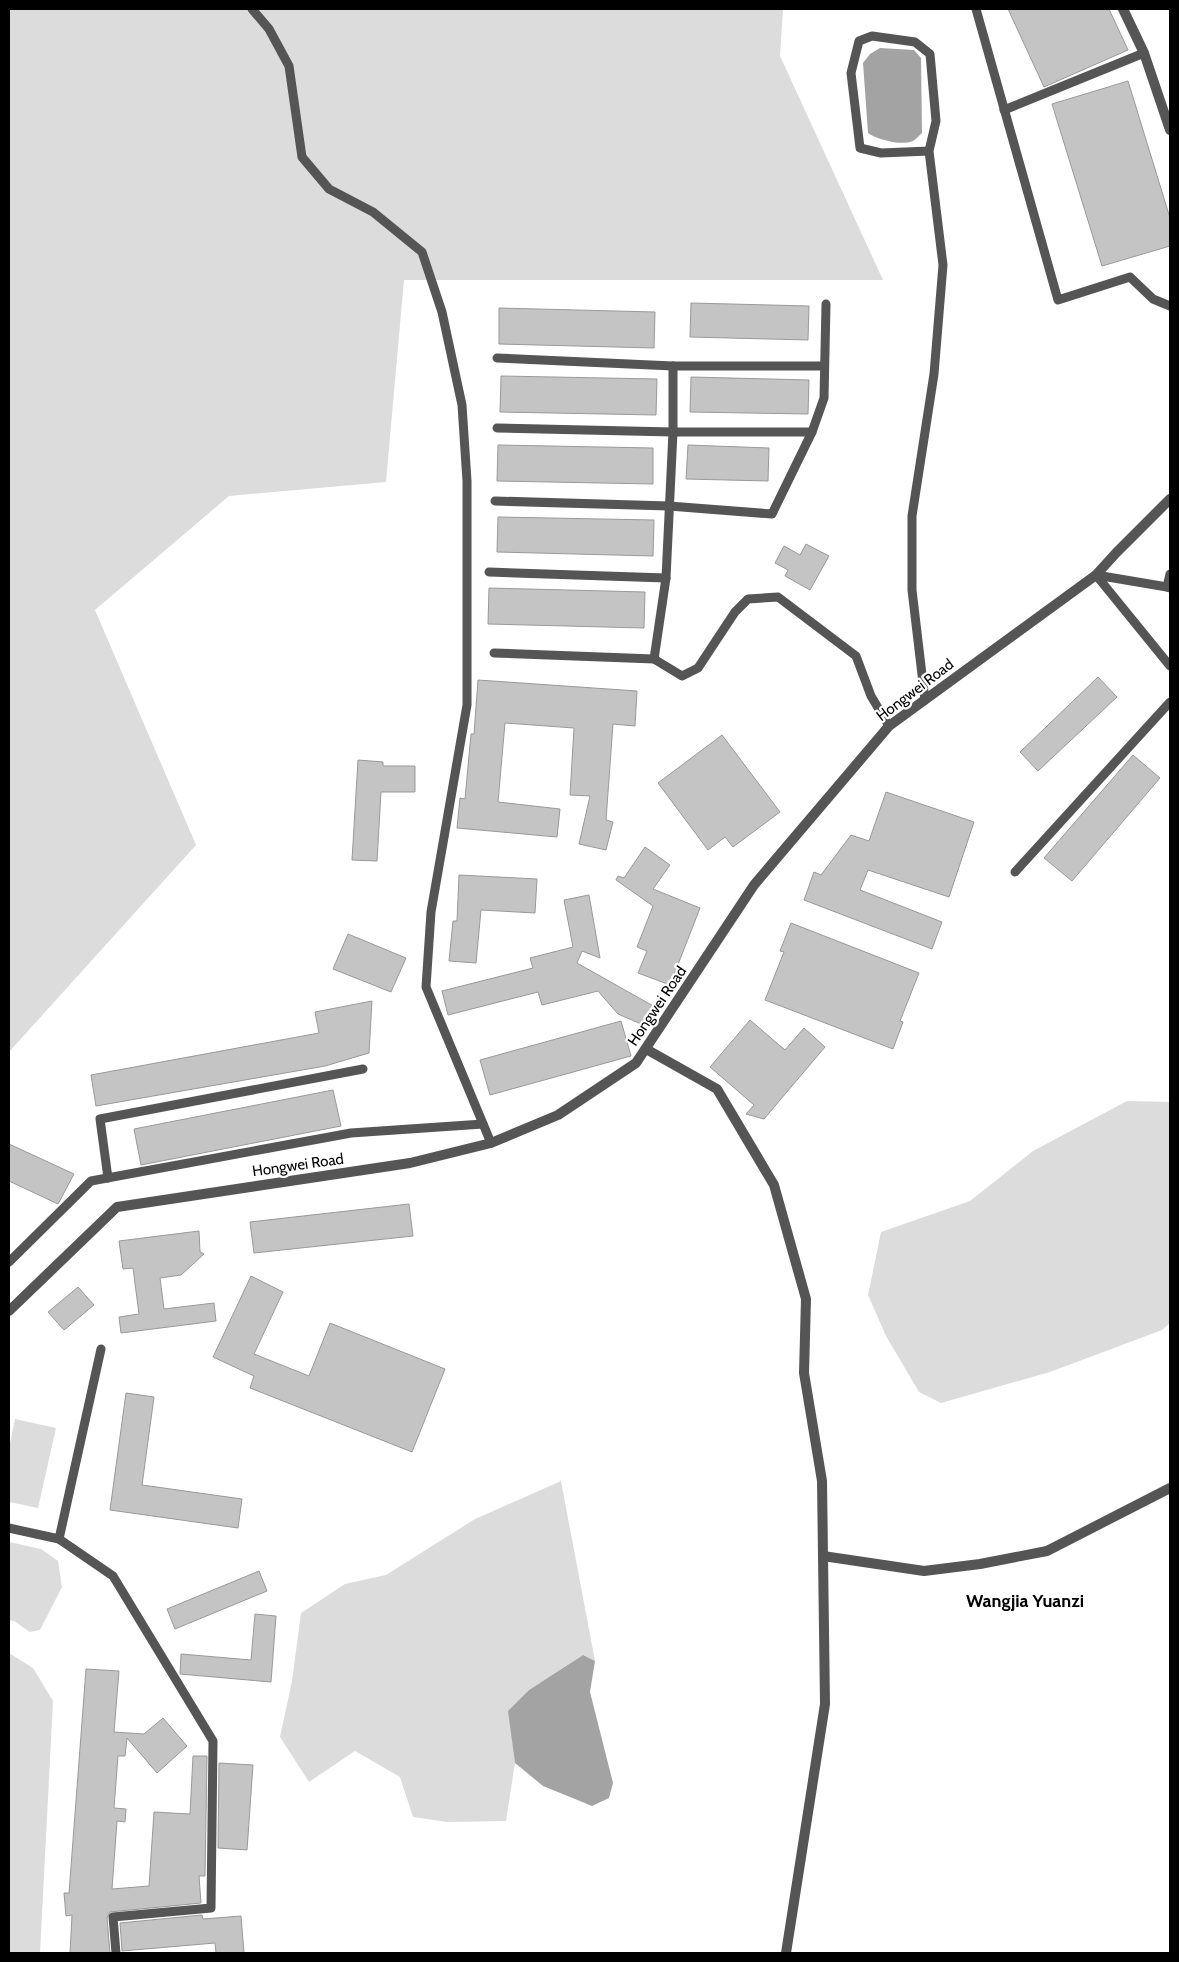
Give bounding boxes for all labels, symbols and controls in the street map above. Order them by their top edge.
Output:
street label: Hongwei Road [873,655,957,725]
street label: Hongwei Road [624,963,690,1049]
street label: Hongwei Road [251,1150,345,1180]
district label: Wangjia Yuanzi [966,1590,1084,1612]

